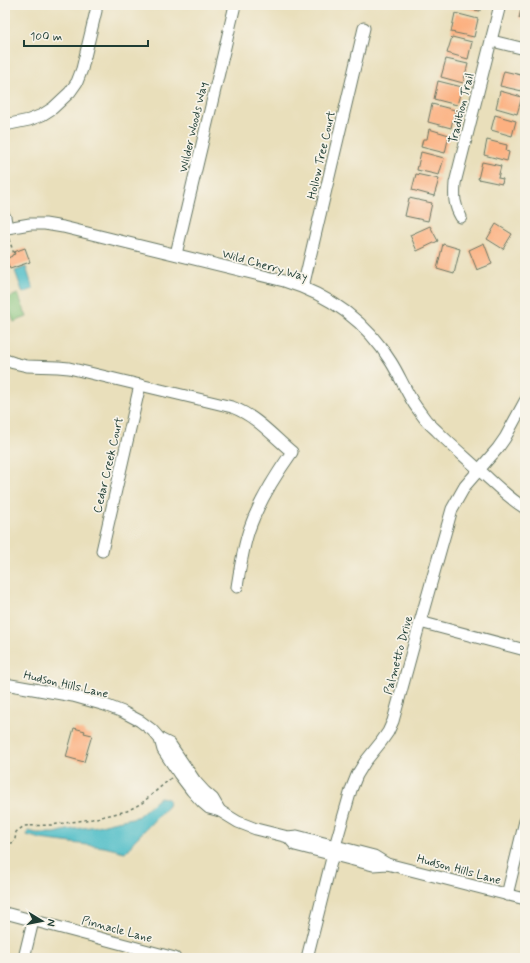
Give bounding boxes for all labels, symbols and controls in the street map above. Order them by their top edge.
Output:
scale bar [24,22,148,48]
text: 100 m [30,29,62,45]
street label: Tradition Trail [445,71,478,145]
street label: Wilder Woods Way [176,80,212,174]
street label: Hollow Tree Court [304,109,340,201]
street label: Wild Cherry Way [220,246,310,286]
street label: Cedar Creek Court [90,415,128,515]
street label: Palmetto Drive [381,614,417,697]
street label: Hudson Hills Lane [22,667,110,703]
street label: Hudson Hills Lane [415,851,503,889]
north arrow [22,901,62,941]
street label: Pinnacle Lane [80,913,154,947]
text: N [43,918,58,927]

